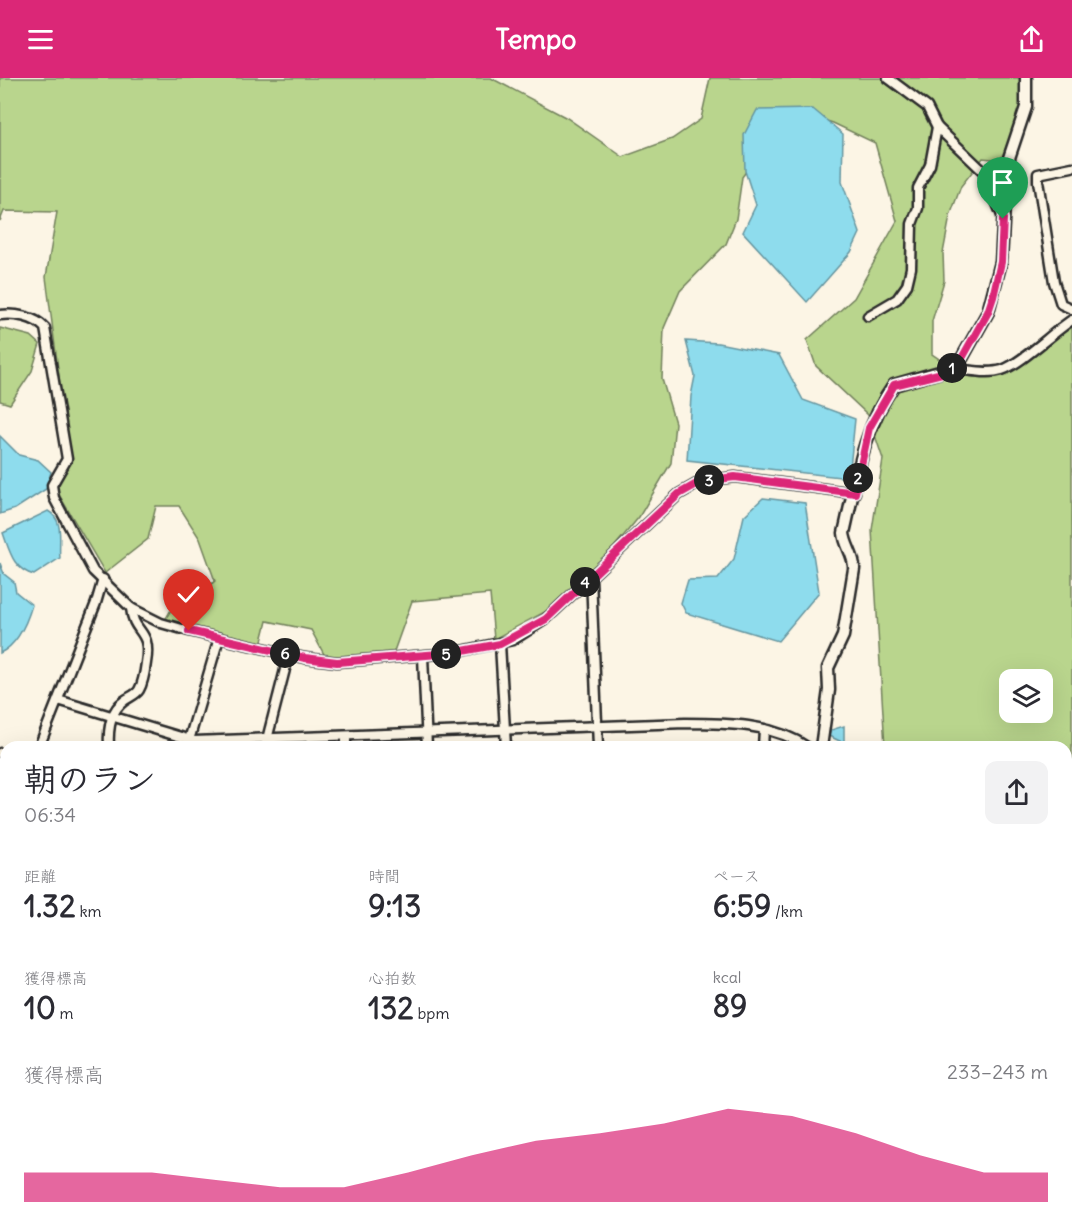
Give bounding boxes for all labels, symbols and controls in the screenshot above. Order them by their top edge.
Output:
text: Tempo [495,22,577,56]
icon: menu [24,23,57,56]
icon: share [1015,23,1048,56]
pin [977,157,1028,219]
icon: arrive [986,166,1019,199]
pin: 1 [937,353,967,383]
text: 1 [949,358,955,378]
pin: 2 [843,463,873,493]
pin: 3 [694,465,724,495]
text: 2 [854,468,862,488]
text: 3 [704,470,714,490]
pin: 4 [570,567,600,597]
pin [163,569,214,631]
text: 4 [580,572,590,592]
icon: check [172,578,205,611]
pin: 6 [270,638,300,668]
pin: 5 [431,639,461,669]
text: 6 [280,643,290,663]
text: 5 [441,644,451,664]
map controls [999,669,1053,723]
button: layers [999,669,1053,723]
text: 朝のラン [24,758,156,800]
button: share [985,761,1048,824]
text: 06:34 [24,802,76,827]
text: 距離 [24,866,56,886]
text: 時間 [368,866,400,886]
text: ペース [713,866,760,886]
text: 1.32 [24,887,76,925]
text: 9:13 [368,887,421,925]
text: 6:59 [713,887,771,925]
text: km [76,901,102,921]
text: /km [771,901,803,921]
text: kcal [713,967,741,987]
text: 獲得標高 [24,968,88,988]
text: 心拍数 [368,968,416,988]
text: 89 [713,987,747,1025]
text: 10 [24,989,56,1027]
text: 132 [368,989,414,1027]
text: m [56,1003,74,1023]
text: bpm [414,1003,450,1023]
text: 233–243 m [947,1059,1048,1084]
text: 獲得標高 [24,1062,104,1087]

